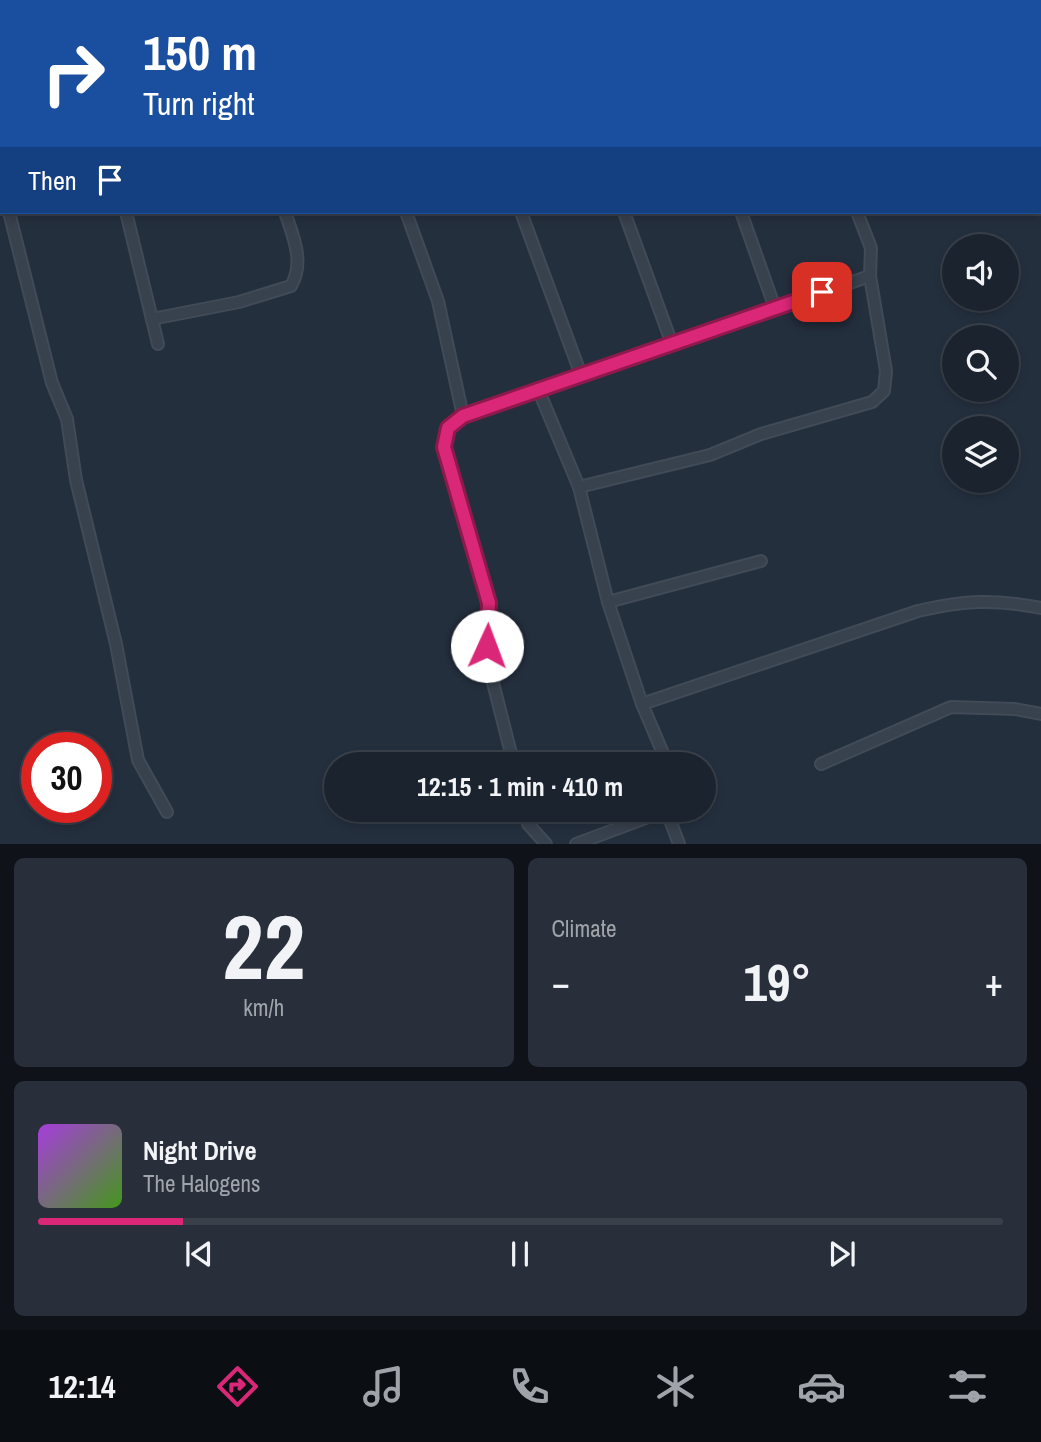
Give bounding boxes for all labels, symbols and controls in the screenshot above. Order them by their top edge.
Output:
text: 150 m [143,19,257,85]
icon: right [28,28,119,119]
text: Turn right [143,82,255,125]
icon: arrive [91,161,129,199]
text: Then [28,163,77,198]
map controls [942,234,1019,493]
button: sound [942,234,1019,311]
pin [792,262,852,322]
icon: arrive [803,273,841,311]
button: search [942,325,1019,402]
button: layers [942,416,1019,493]
position arrow [450,609,524,683]
speed limit sign: 30 [21,732,112,823]
text: 12:15 · 1 min · 410 m [417,769,623,804]
text: 22 [222,885,305,1007]
text: Climate [552,913,616,944]
text: 19° [743,947,811,1017]
text: − [552,957,570,1008]
text: + [985,957,1003,1008]
text: km/h [243,992,284,1023]
text: Night Drive [143,1133,257,1168]
text: The Halogens [143,1168,260,1199]
icon: previous [180,1235,218,1273]
icon: pause [501,1235,539,1273]
icon: next [823,1235,861,1273]
icon: directions [213,1362,262,1411]
icon: music [359,1362,408,1411]
icon: phone [505,1362,554,1411]
icon: climate [651,1362,700,1411]
icon: car [797,1362,846,1411]
icon: filters [943,1362,992,1411]
text: 12:14 [49,1365,116,1408]

